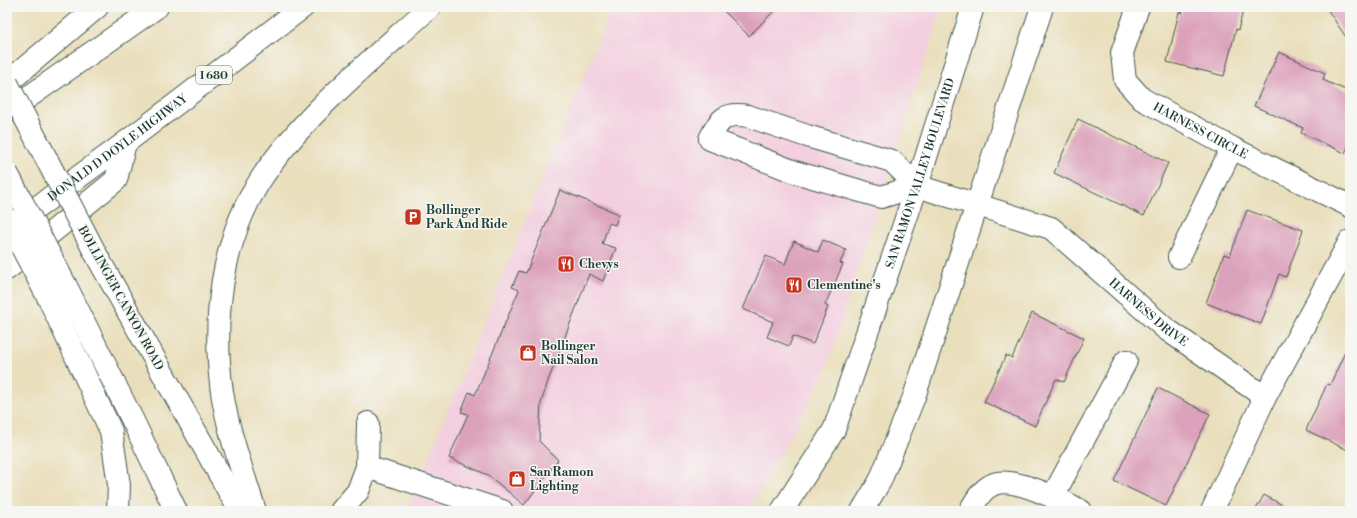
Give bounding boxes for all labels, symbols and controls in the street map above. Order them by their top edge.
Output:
road number: I 680 [196,66,232,84]
street label: SAN RAMON VALLEY BOULEVARD [882,76,958,271]
street label: DONALD D DOYLE HIGHWAY [45,90,191,205]
street label: HARNESS CIRCLE [1150,100,1250,163]
place label: Bollinger Park And Ride [426,203,508,232]
parking icon: Bollinger Park And Ride [403,207,423,227]
street label: BOLLINGER CANYON ROAD [74,223,167,373]
restaurant icon: Chevys [556,254,576,274]
place label: Chevys [579,257,619,272]
restaurant icon: Clementine's [784,275,804,295]
street label: HARNESS DRIVE [1105,275,1191,350]
place label: Clementine's [807,278,881,293]
place label: Bollinger Nail Salon [541,339,599,368]
shop icon: Bollinger Nail Salon [518,343,538,363]
place label: San Ramon Lighting [530,465,594,494]
shop icon: San Ramon Lighting [507,469,527,489]

